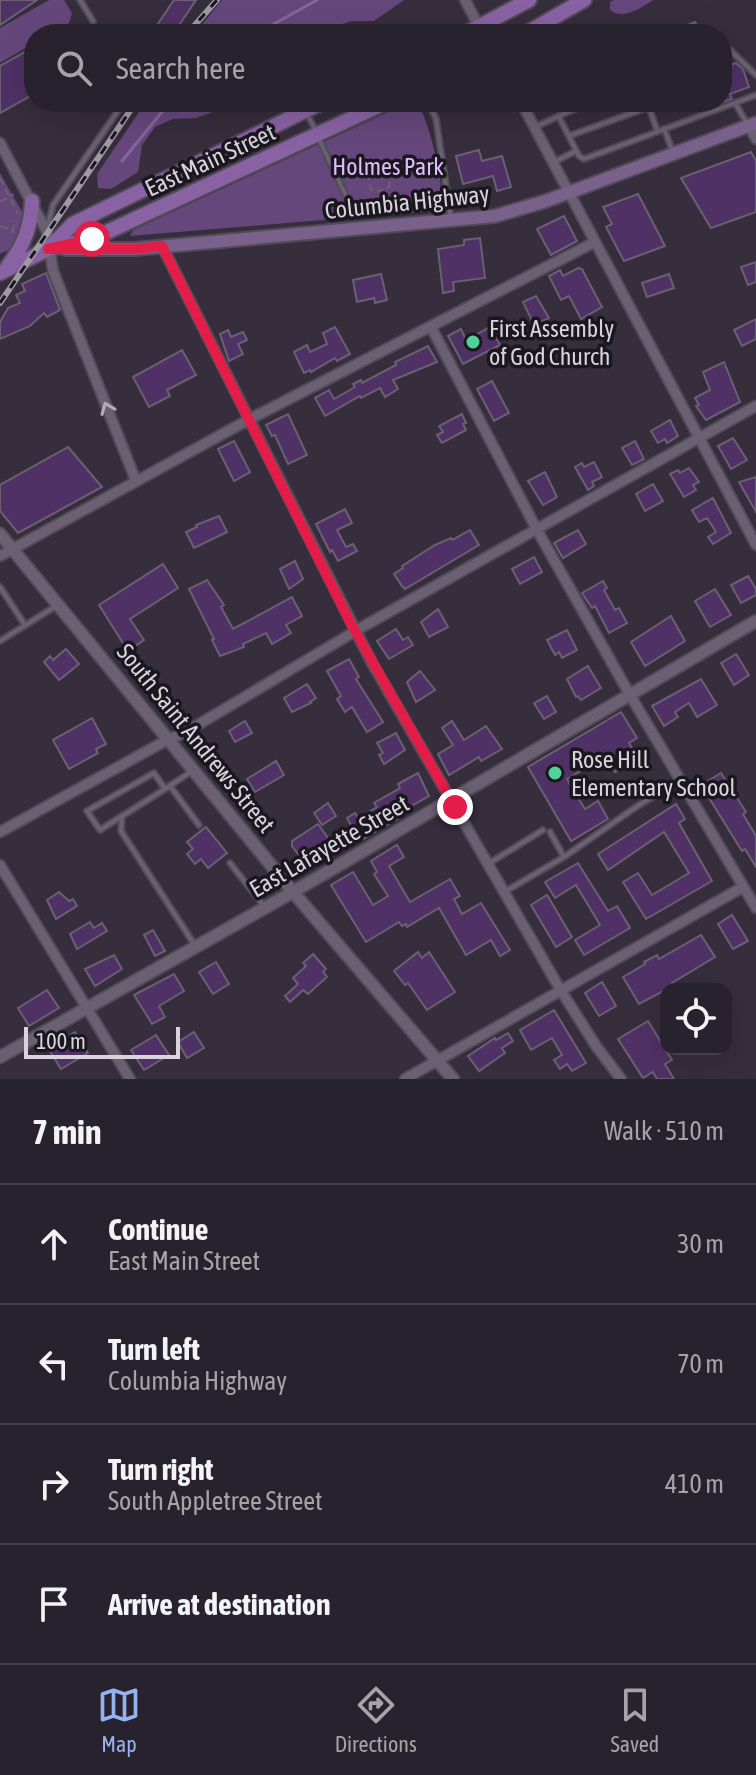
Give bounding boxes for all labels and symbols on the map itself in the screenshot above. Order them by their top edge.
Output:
street label: East Main Street [141,118,279,202]
park label: Holmes Park [332,153,444,180]
street label: Columbia Highway [323,180,491,224]
route start [74,221,110,257]
place label: First Assembly of God Church [489,315,614,370]
marker: First Assembly of God Church [464,333,482,351]
one-way arrow [100,402,117,416]
street label: South Saint Andrews Street [112,638,280,838]
place label: Rose Hill Elementary School [571,746,737,801]
marker: Rose Hill Elementary School [546,764,564,782]
street label: East Lafayette Street [245,789,413,903]
route end [437,789,473,825]
scale bar [24,1023,180,1059]

